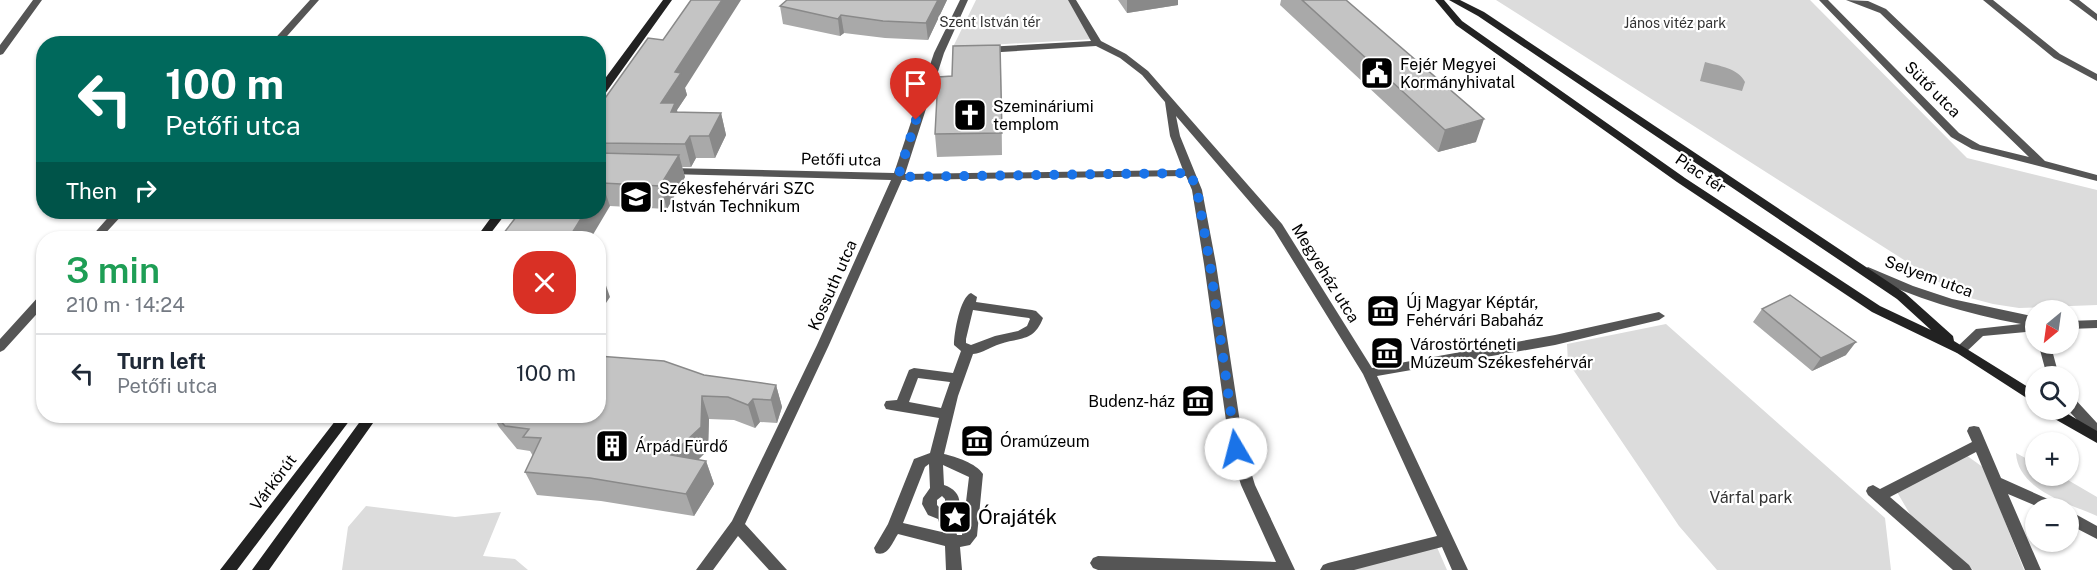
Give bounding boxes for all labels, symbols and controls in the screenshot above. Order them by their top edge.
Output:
park label: Szent István tér [939,14,1041,30]
park label: János vitéz park [1624,15,1726,31]
public building icon: Fejér Megyei Kormányhivatal [1359,55,1395,91]
place label: Fejér Megyei Kormányhivatal [1400,55,1516,92]
street label: Sütő utca [1901,57,1965,121]
pin [890,58,941,120]
text: 100 m [165,59,284,108]
icon: left [66,60,144,138]
icon: arrive [899,67,932,100]
church icon: Szemináriumi templom [952,97,988,133]
place label: Szemináriumi templom [993,97,1094,134]
text: Petőfi utca [165,109,301,141]
street label: Petőfi utca [801,149,881,170]
street label: Piac tér [1672,150,1730,197]
icon: right [129,174,162,207]
text: Then [66,178,117,204]
school or university icon: Székesfehérvári SZC I. István Technikum [618,179,654,215]
place label: Székesfehérvári SZC I. István Technikum [659,179,815,216]
street label: Megyeház utca [1288,220,1364,326]
street label: Kossuth utca [804,237,861,333]
text: 3 min [66,249,160,291]
button: close [513,251,576,314]
street label: Selyem utca [1882,252,1975,301]
place label: Új Magyar Képtár, Fehérvári Babaház [1406,292,1544,330]
text: 210 m · 14:24 [66,293,185,317]
museum icon: Új Magyar Képtár, Fehérvári Babaház [1365,293,1401,329]
north arrow [2025,300,2079,354]
map controls [2025,300,2079,552]
museum icon: Várostörténeti Múzeum Székesfehérvár [1369,335,1405,371]
place label: Várostörténeti Múzeum Székesfehérvár [1410,335,1593,372]
text: Turn left [117,348,206,374]
icon: left [66,357,99,390]
text: 100 m [516,360,576,386]
button: search [2025,366,2079,420]
text: Petőfi utca [117,374,217,398]
museum icon: Budenz-ház [1180,383,1216,419]
place label: Budenz-ház [1088,392,1175,411]
position arrow [1204,417,1268,481]
museum icon: Óramúzeum [959,423,995,459]
building icon: Árpád Fürdő [594,428,630,464]
place label: Óramúzeum [1000,431,1089,451]
button: + [2025,432,2079,486]
place label: Árpád Fürdő [635,436,728,456]
street label: Várkörút [246,451,300,514]
park label: Várfal park [1710,488,1792,507]
button: − [2025,498,2079,552]
place icon: Órajáték [937,499,973,535]
place label: Órajáték [978,504,1057,529]

